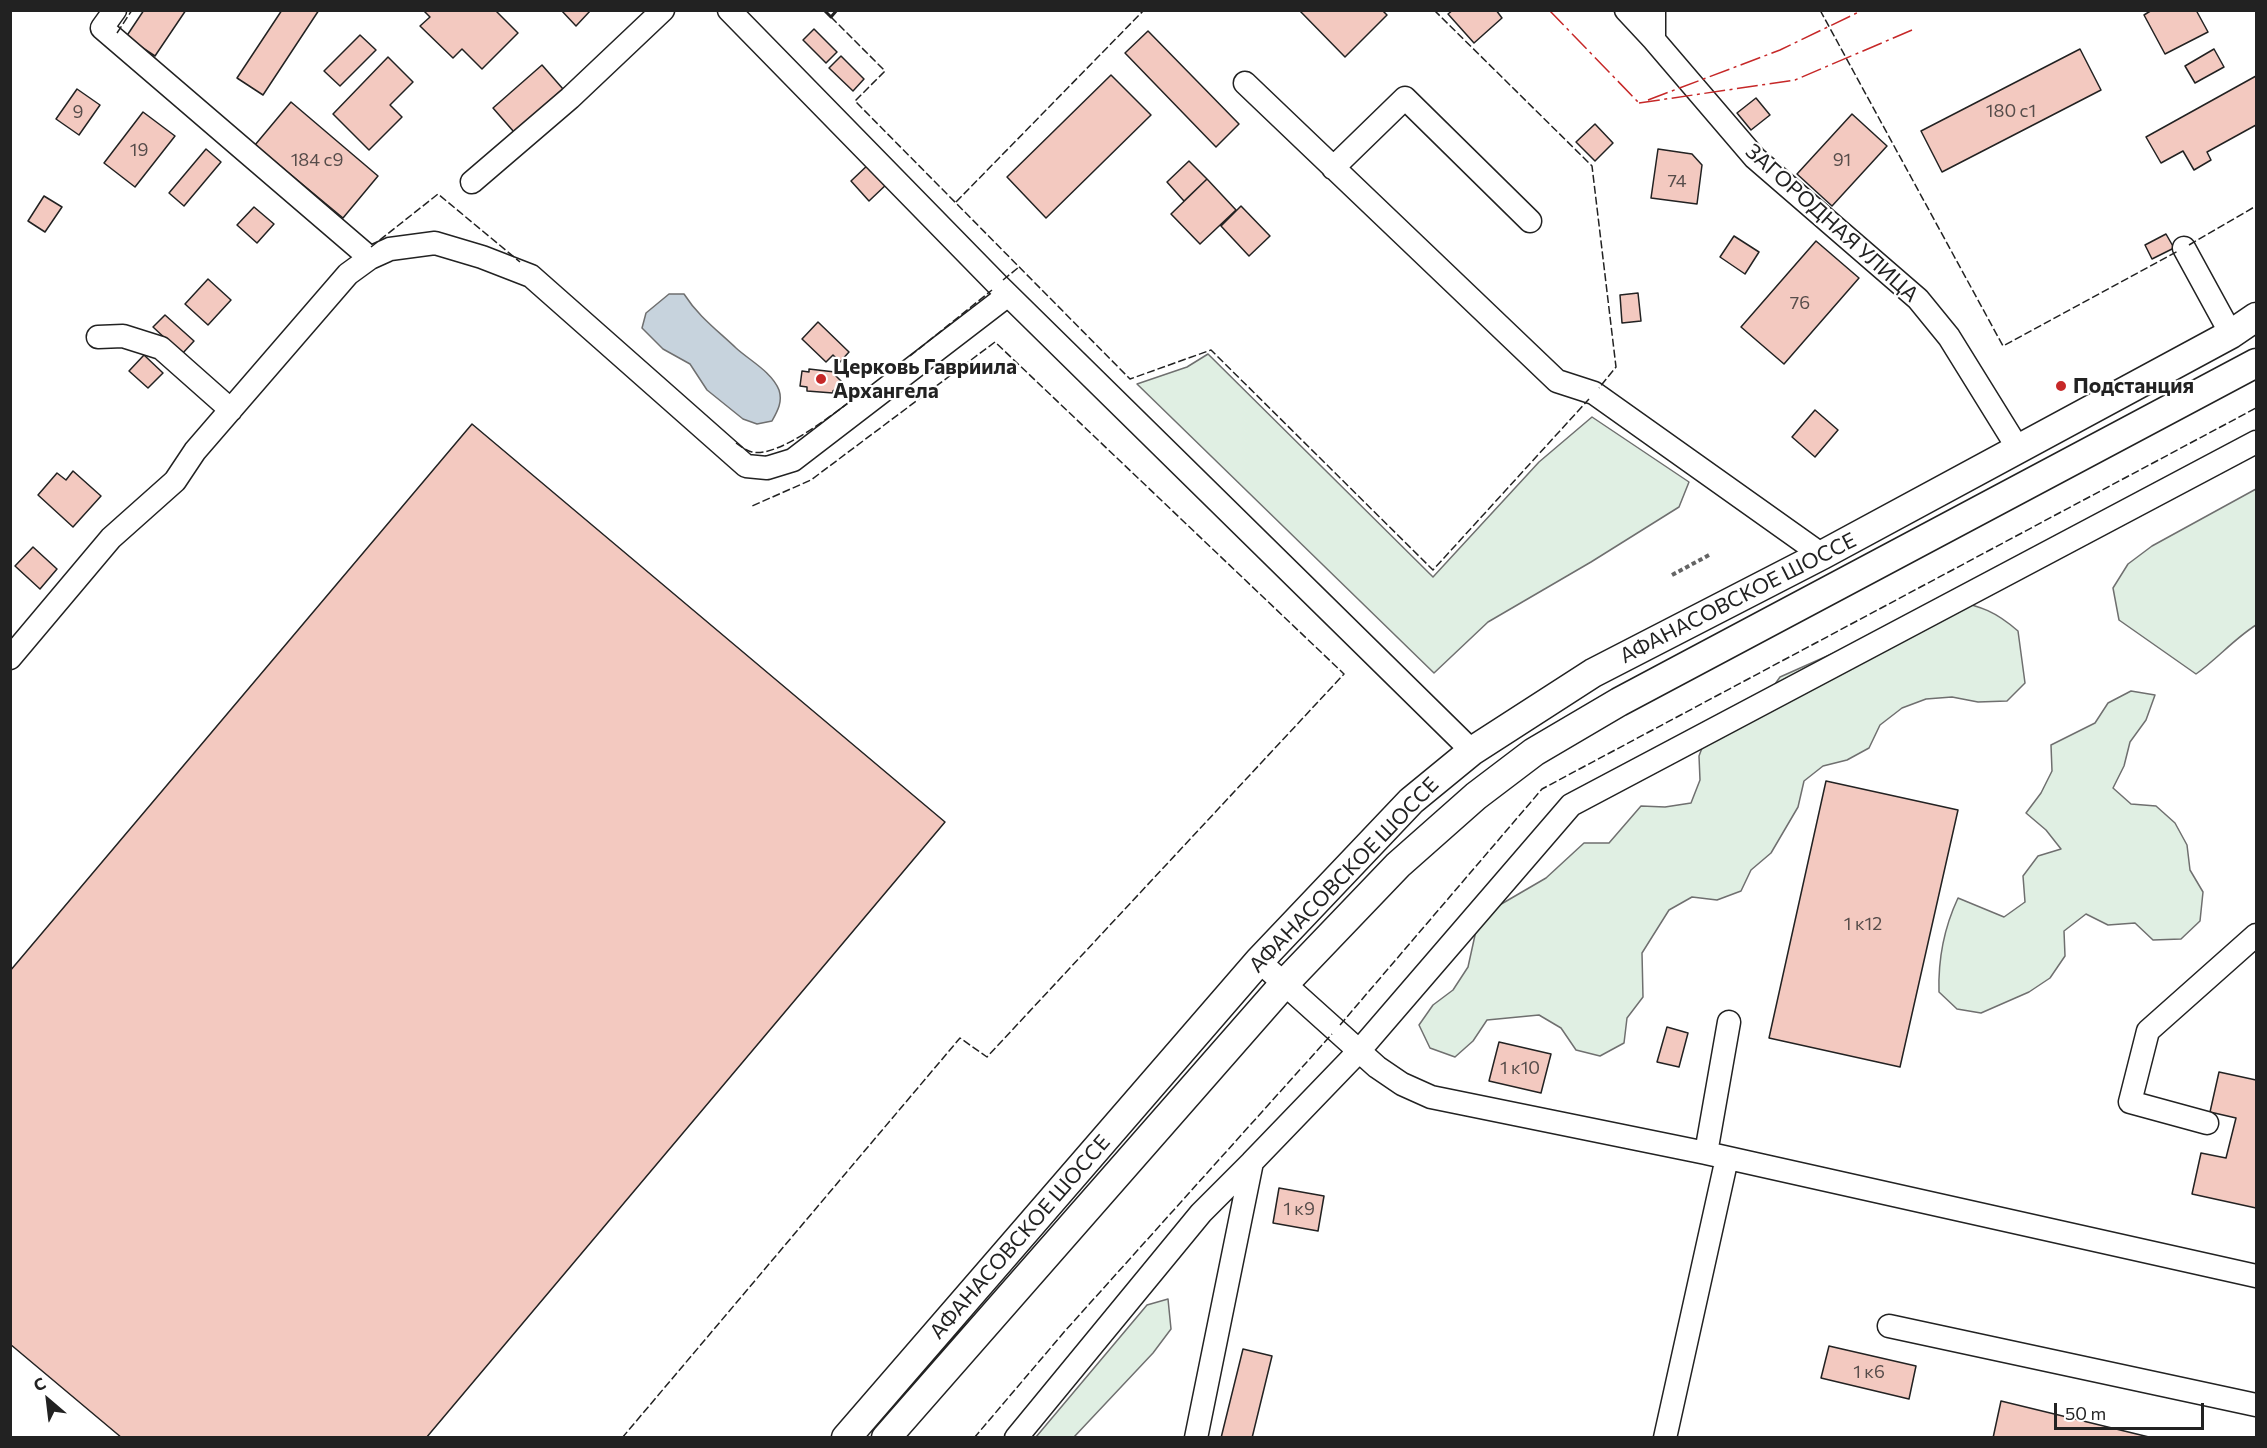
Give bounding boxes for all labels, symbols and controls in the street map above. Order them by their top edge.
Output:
house number: 180 с1 [1986,100,2036,122]
house number: 9 [73,101,83,123]
house number: 19 [130,139,148,161]
street label: ЗАГОРОДНАЯ УЛИЦА [1740,139,1924,307]
house number: 184 с9 [291,149,343,171]
house number: 91 [1833,149,1851,171]
house number: 74 [1667,170,1687,192]
house number: 76 [1790,292,1810,314]
place label: Церковь Гавриила Архангела [833,354,1017,404]
marker: Церковь Гавриила Архангела [814,372,828,386]
place label: Подстанция [2073,373,2194,399]
marker: Подстанция [2054,379,2068,393]
street label: АФАНАСОВСКОЕ ШОССЕ [1616,527,1860,669]
street label: АФАНАСОВСКОЕ ШОССЕ [1244,772,1444,978]
house number: 1 к12 [1844,913,1882,935]
house number: 1 к10 [1500,1057,1540,1079]
street label: АФАНАСОВСКОЕ ШОССЕ [925,1130,1115,1344]
house number: 1 к9 [1283,1198,1315,1220]
house number: 1 к6 [1853,1361,1885,1383]
north arrow [18,1370,78,1430]
text: С [30,1373,49,1395]
scale bar [2057,1391,2207,1429]
text: 50 m [2065,1402,2106,1424]

